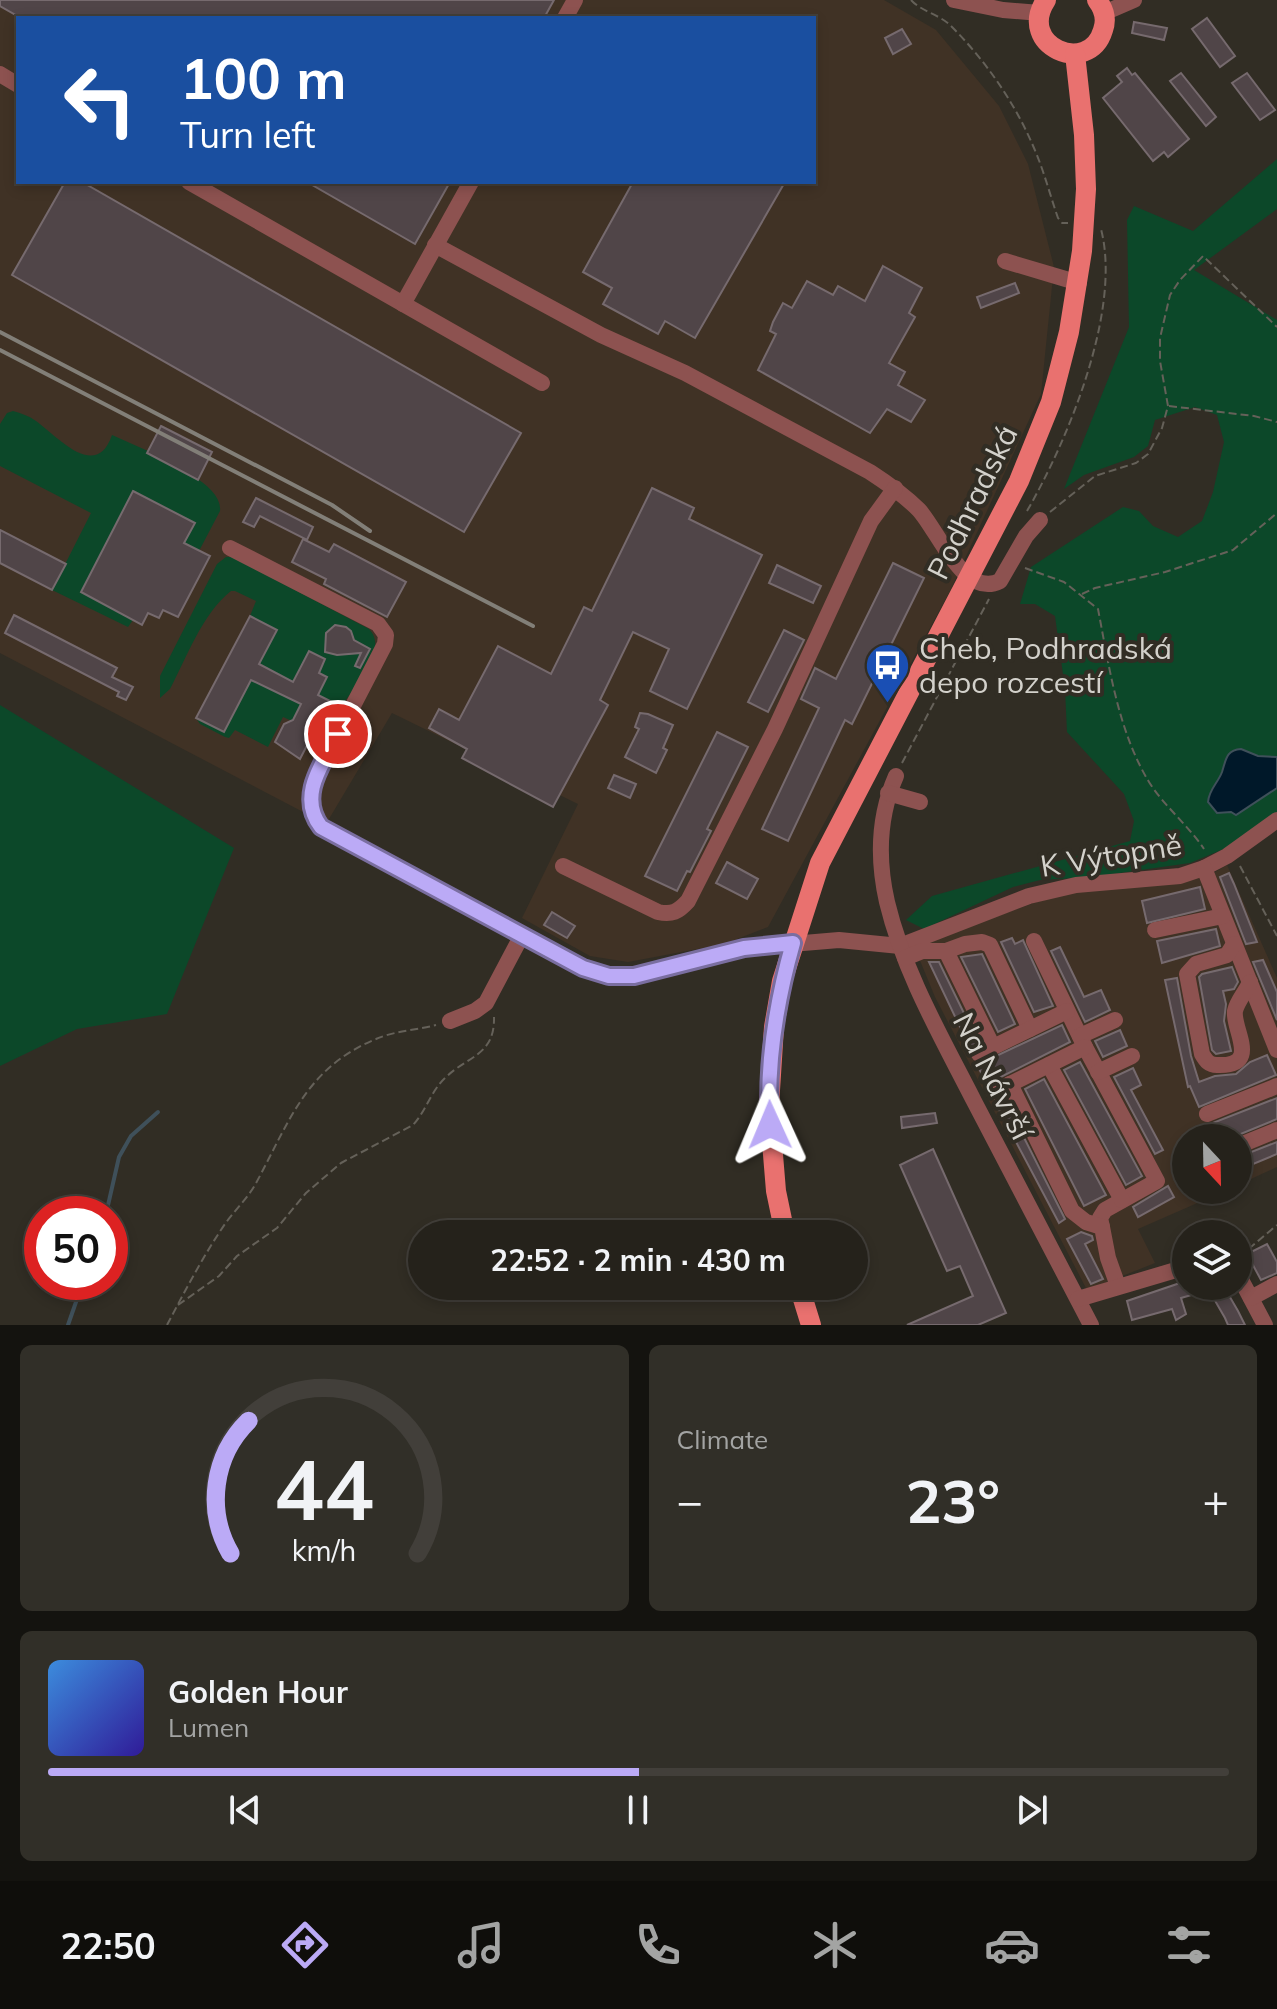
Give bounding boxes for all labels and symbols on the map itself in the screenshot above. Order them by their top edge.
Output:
street label: Podhradská [918,419,1026,585]
place label: Cheb, Podhradská depo rozcestí [919,629,1172,701]
bus stop icon: Cheb, Podhradská depo rozcestí [864,641,912,704]
pin [304,700,372,768]
street label: K Výtopně [1038,825,1184,885]
street label: Na Návrší [945,1006,1042,1147]
position arrow [728,1083,812,1167]
north arrow [1172,1124,1252,1204]
speed limit sign: 50 [24,1196,128,1300]

